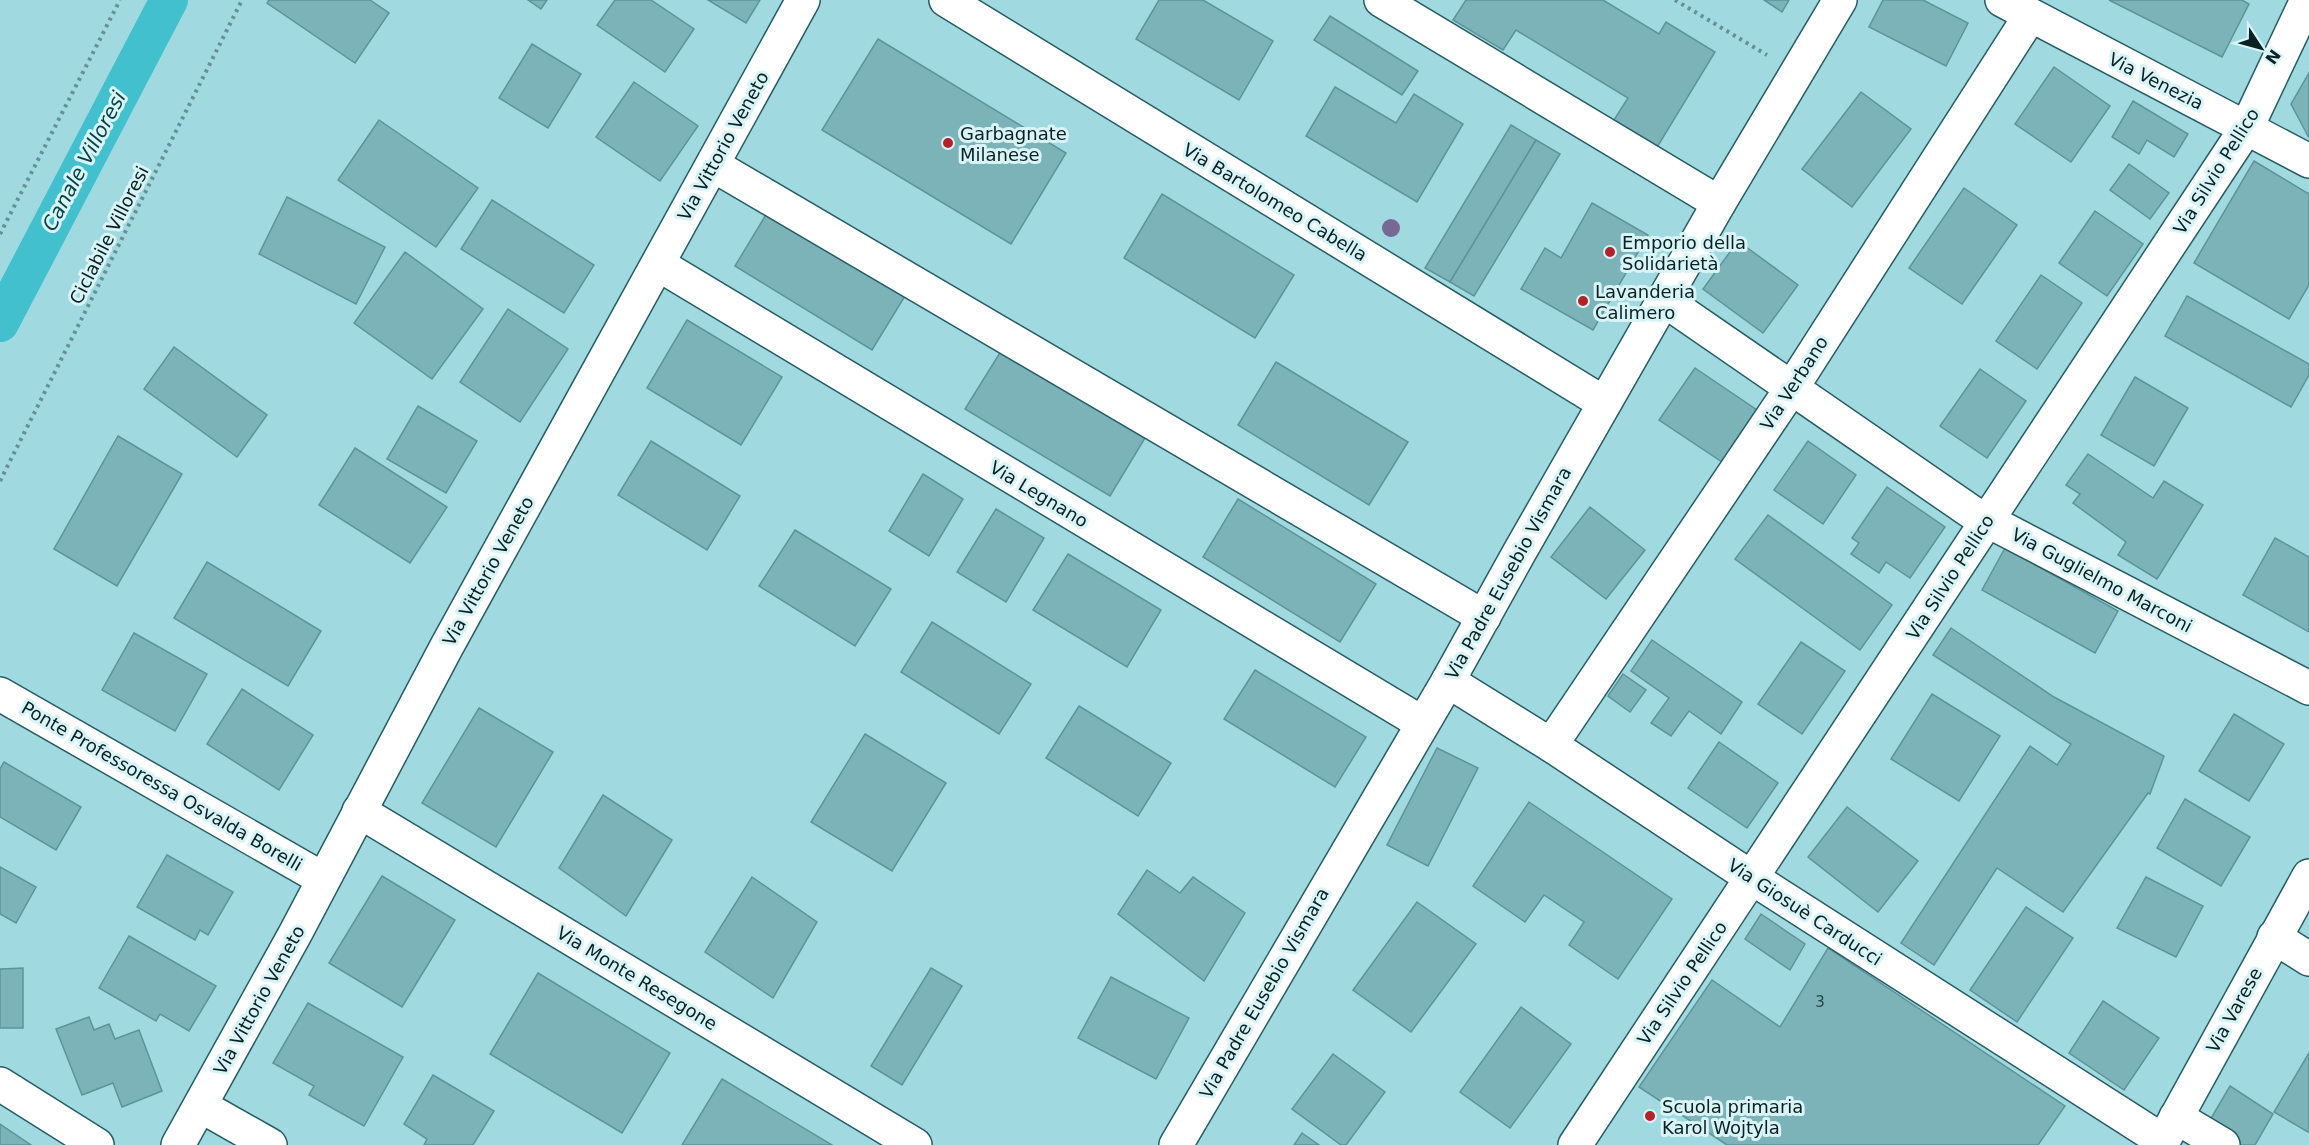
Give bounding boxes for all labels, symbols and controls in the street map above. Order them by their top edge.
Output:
north arrow [2231,18,2291,78]
text: N [2261,46,2284,68]
street label: Via Venezia [2105,48,2207,114]
street label: Via Vittorio Veneto [673,68,773,224]
water label: Canale Villoresi [37,87,131,235]
street label: Via Silvio Pellico [2169,104,2263,238]
place label: Garbagnate Milanese [960,123,1067,165]
marker: Garbagnate Milanese [941,136,955,150]
street label: Via Bartolomeo Cabella [1179,139,1371,265]
street label: Ciclabile Villoresi [65,162,153,308]
place label: Emporio della Solidarietà [1622,232,1746,274]
marker: Emporio della Solidarietà [1603,245,1617,259]
place label: Lavanderia Calimero [1595,281,1695,323]
marker: Lavanderia Calimero [1576,294,1590,308]
street label: Via Verbano [1756,332,1832,434]
street label: Via Legnano [986,456,1092,532]
street label: Via Padre Eusebio Vismara [1441,463,1575,683]
street label: Via Vittorio Veneto [438,493,538,649]
street label: Via Silvio Pellico [1902,511,1998,643]
street label: Via Guglielmo Marconi [2008,523,2196,637]
street label: Ponte Professoressa Osvalda Borelli [18,697,306,875]
street label: Via Giosuè Carducci [1724,854,1886,970]
street label: Via Padre Eusebio Vismara [1195,884,1333,1102]
street label: Via Silvio Pellico [1633,917,1731,1049]
street label: Via Vittorio Veneto [209,922,309,1078]
street label: Via Monte Resegone [553,922,721,1034]
street label: Via Varese [2202,964,2266,1056]
house number: 3 [1815,993,1825,1011]
place label: Scuola primaria Karol Wojtyla [1662,1096,1803,1138]
marker: Scuola primaria Karol Wojtyla [1643,1109,1657,1123]

